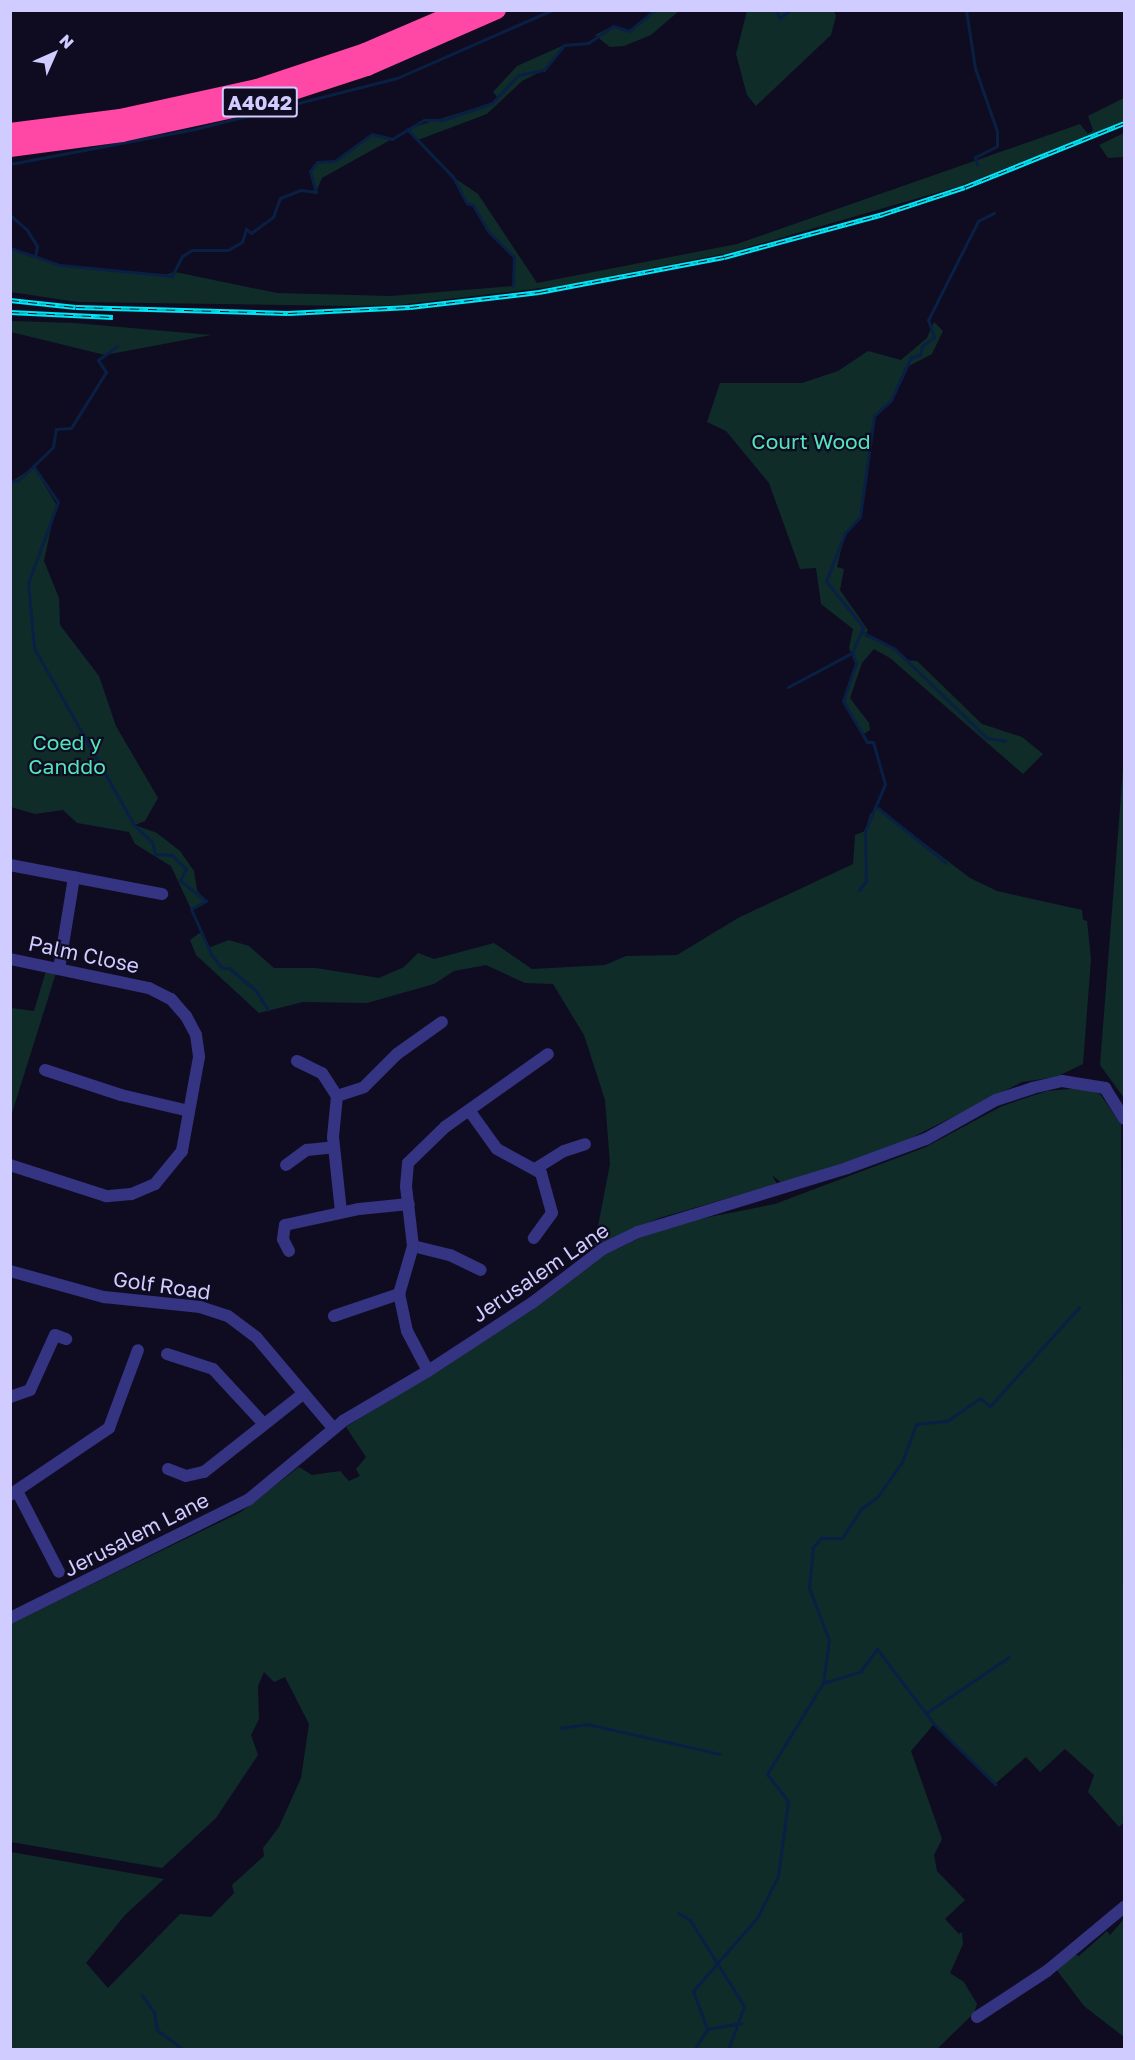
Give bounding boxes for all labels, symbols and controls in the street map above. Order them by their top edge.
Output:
north arrow [24,24,84,84]
text: N [55,30,78,53]
road number: A4042 [221,85,299,119]
park label: Court Wood [751,428,871,454]
park label: Coed y Canddo [28,729,106,779]
street label: Palm Close [26,930,142,978]
street label: Jerusalem Lane [467,1217,613,1327]
street label: Golf Road [112,1266,212,1304]
street label: Jerusalem Lane [59,1487,213,1581]

